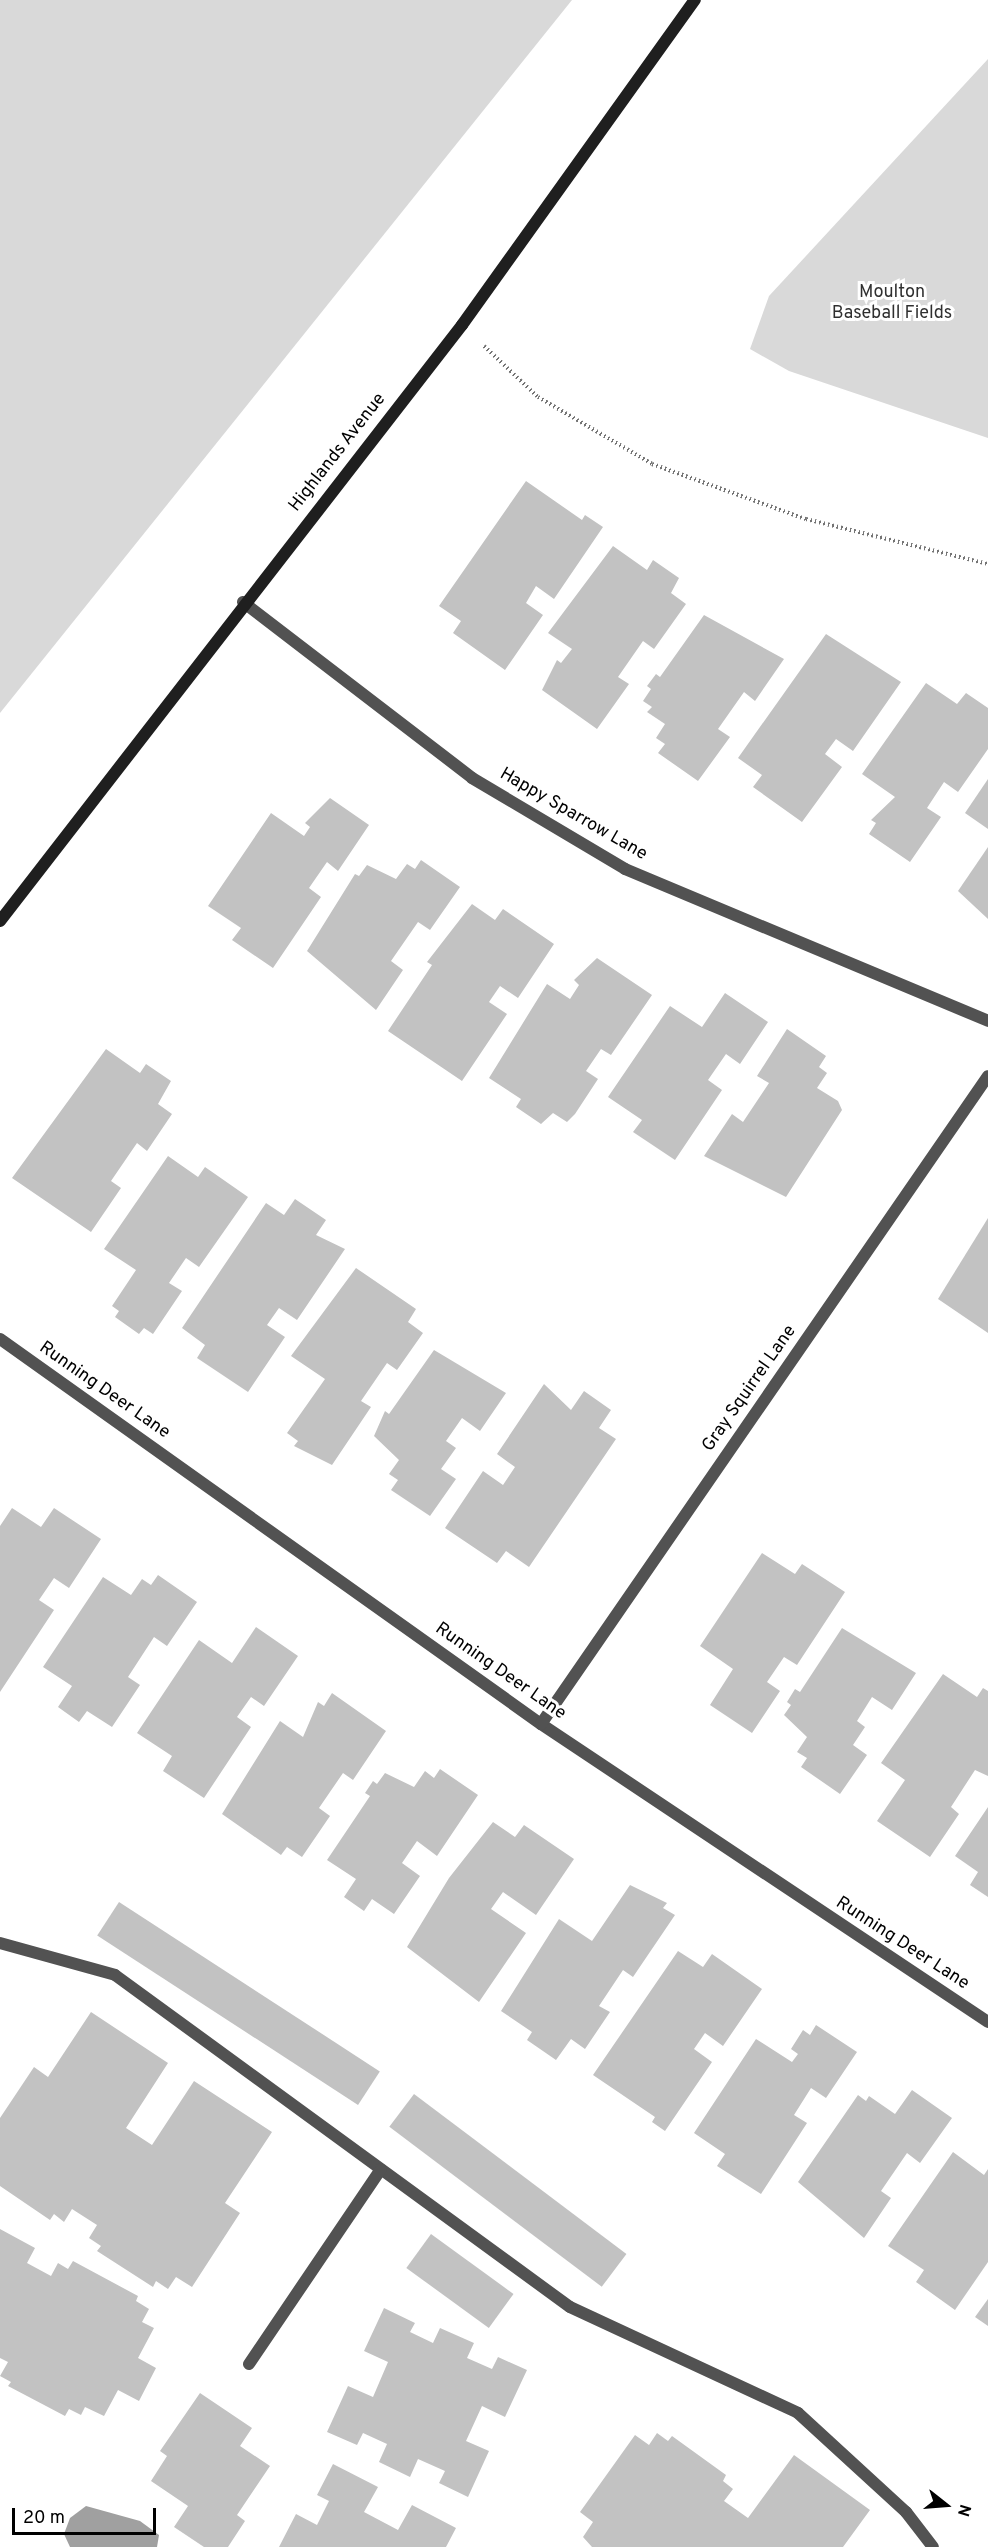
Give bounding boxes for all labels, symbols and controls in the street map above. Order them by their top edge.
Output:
park label: Moulton Baseball Fields [832,283,952,326]
street label: Highlands Avenue [285,389,391,517]
street label: Happy Sparrow Lane [495,764,651,866]
street label: Gray Squirrel Lane [698,1322,802,1456]
street label: Running Deer Lane [34,1338,174,1444]
street label: Running Deer Lane [430,1619,570,1725]
street label: Running Deer Lane [831,1893,973,1995]
north arrow [916,2475,976,2535]
scale bar [15,2496,159,2534]
text: N [952,2502,974,2519]
text: 20 m [23,2507,65,2530]

